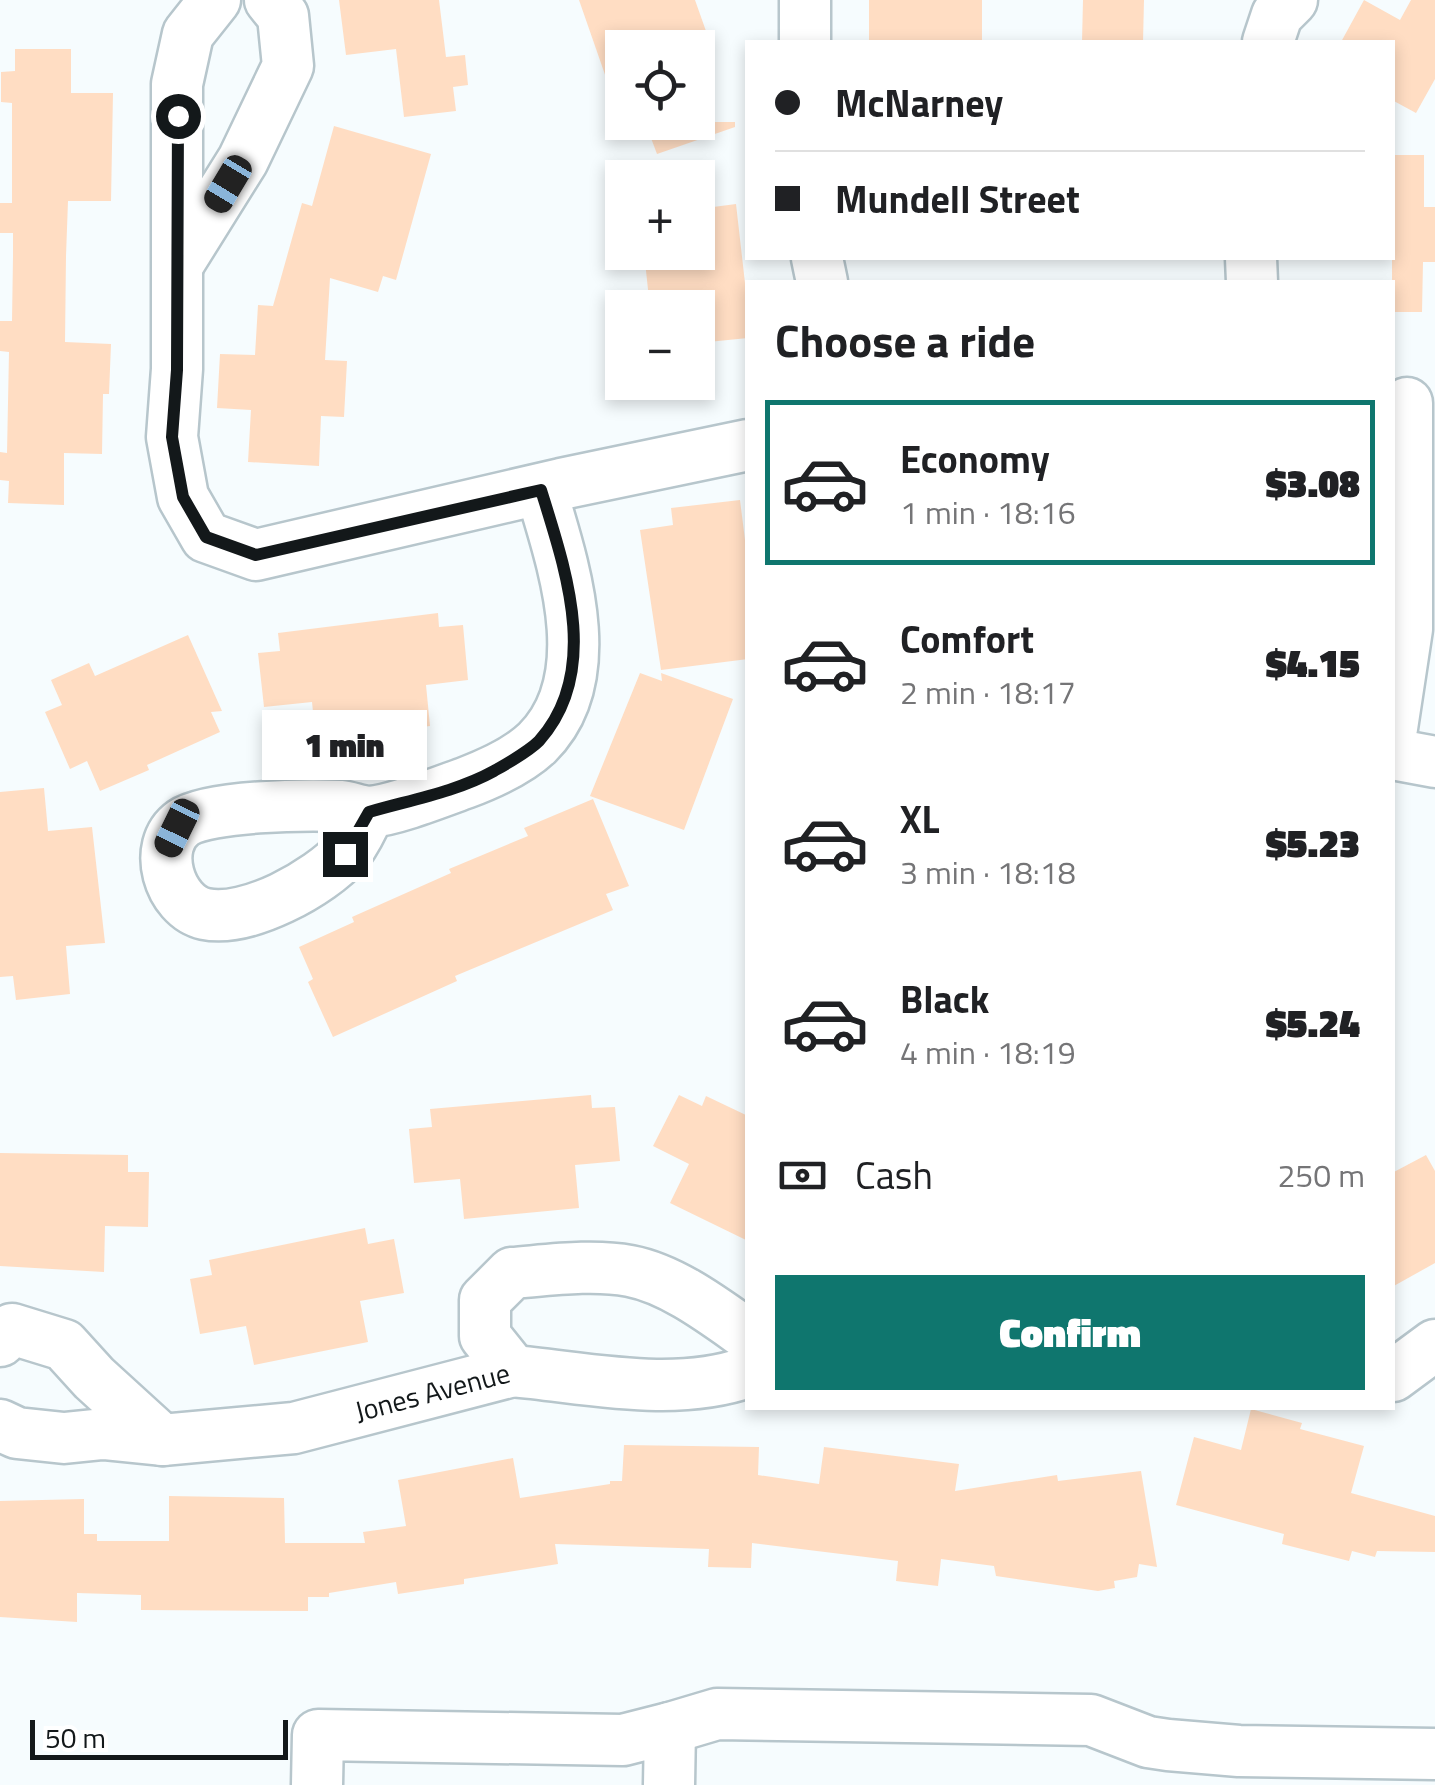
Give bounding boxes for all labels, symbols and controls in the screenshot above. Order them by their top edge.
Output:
map controls [605,30,715,400]
button: locate [605,30,715,140]
text: McNarney [835,74,1003,132]
route start [156,94,201,139]
car [200,151,256,217]
button: + [605,160,715,270]
text: Mundell Street [835,170,1080,228]
button: − [605,290,715,400]
text: Choose a ride [775,306,1035,374]
text: Economy [900,430,1050,488]
icon: car [780,438,870,528]
text: $3.08 [1266,454,1360,512]
text: 1 min · 18:16 [900,488,1076,536]
text: Comfort [900,610,1034,668]
icon: car [780,618,870,708]
text: $4.15 [1266,634,1360,692]
text: 2 min · 18:17 [900,668,1076,716]
callout: 1 min [262,709,428,779]
text: 1 min [305,721,384,769]
text: XL [900,790,940,848]
car [150,794,204,862]
icon: car [780,798,870,888]
text: $5.23 [1266,814,1360,872]
route end [323,832,368,877]
text: 3 min · 18:18 [900,848,1076,896]
text: Black [900,970,989,1028]
icon: car [780,978,870,1068]
text: $5.24 [1266,994,1360,1052]
text: 4 min · 18:19 [900,1028,1076,1076]
text: Cash [855,1146,933,1204]
icon: cash [775,1148,830,1203]
text: 250 m [1277,1151,1365,1199]
button: Confirm [775,1275,1365,1390]
street label: Jones Avenue [350,1351,514,1432]
scale bar [30,1715,288,1760]
text: 50 m [45,1716,106,1759]

